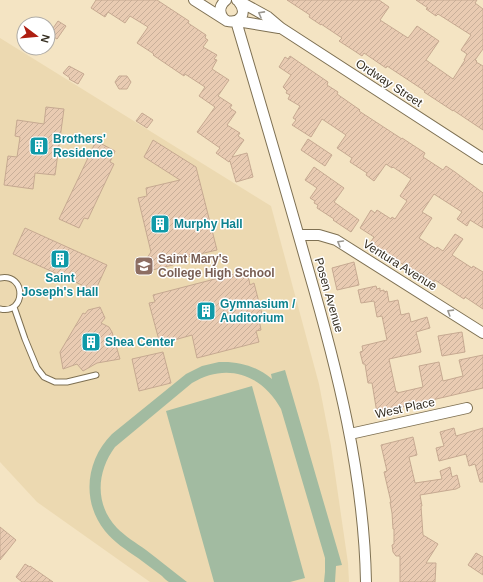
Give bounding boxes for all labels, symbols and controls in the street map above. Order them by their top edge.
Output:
one-way arrow [258,11,265,18]
north arrow [16,16,56,56]
text: N [39,33,52,44]
street label: Ordway Street [353,56,426,110]
place label: Brothers' Residence [53,132,113,160]
building icon: Brothers' Residence [28,135,50,157]
building icon: Murphy Hall [149,213,171,235]
place label: Murphy Hall [174,217,243,231]
street label: Ventura Avenue [360,237,440,294]
one-way arrow [337,240,344,247]
building icon: Saint Joseph's Hall [49,248,71,270]
place label: Saint Mary's College High School [158,252,275,280]
school or university icon: Saint Mary's College High School [133,255,155,277]
street label: Posen Avenue [312,256,346,334]
place label: Saint Joseph's Hall [22,271,98,299]
place label: Gymnasium / Auditorium [220,297,296,325]
building icon: Gymnasium / Auditorium [195,300,217,322]
one-way arrow [447,309,454,317]
building icon: Shea Center [80,331,102,353]
place label: Shea Center [105,335,175,349]
street label: West Place [374,395,436,421]

